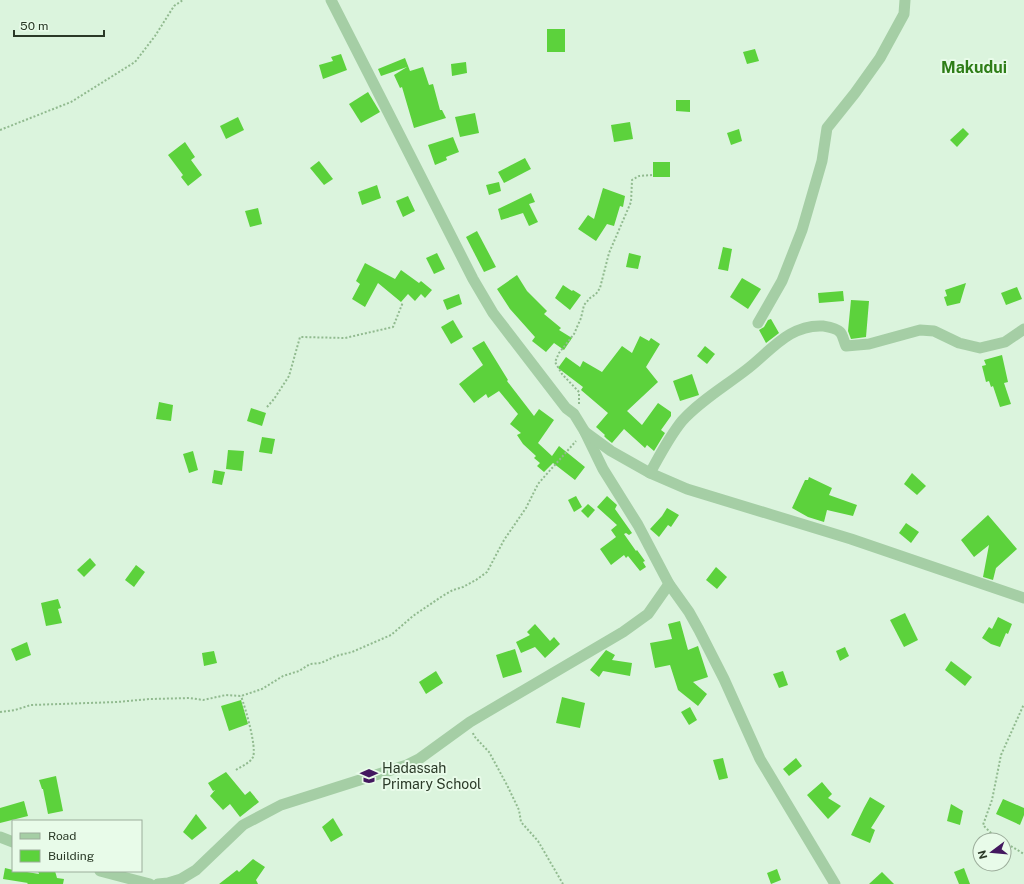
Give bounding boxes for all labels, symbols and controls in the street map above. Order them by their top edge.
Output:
scale bar [14,12,104,38]
text: 50 m [20,19,48,33]
district label: Makudui [941,58,1007,77]
place label: Hadassah Primary School [382,760,481,792]
school or university icon: Hadassah Primary School [359,766,379,786]
legend [12,820,142,872]
text: Road [48,829,76,843]
north arrow [972,832,1012,872]
text: Building [48,849,94,863]
text: N [975,849,989,861]

